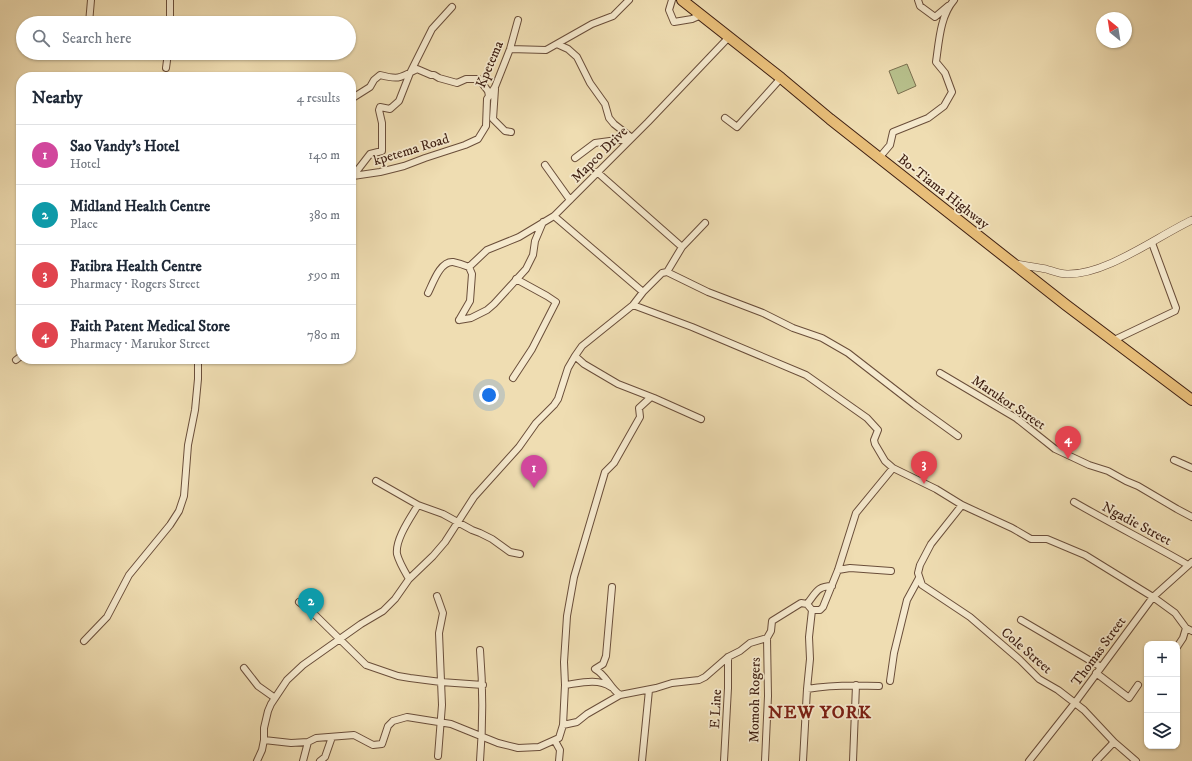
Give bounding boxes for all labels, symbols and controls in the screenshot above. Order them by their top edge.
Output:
north arrow [1096,12,1132,48]
search box [16,16,356,60]
icon: search [30,27,52,49]
text: Search here [62,29,131,48]
street label: Kpetema [472,38,508,91]
text: Nearby [32,87,82,109]
text: 4 results [297,90,340,106]
street label: Mapco Drive [568,122,632,187]
street label: kpetema Road [371,130,451,170]
text: Sao Vandy's Hotel [70,137,179,156]
text: 1 [43,147,47,163]
text: 140 m [308,147,340,163]
street label: Bo-Tiama Highway [894,150,993,234]
text: Hotel [70,156,101,172]
text: Midland Health Centre [70,197,210,216]
text: 2 [42,207,48,223]
text: 380 m [309,207,340,223]
text: Place [70,216,98,232]
text: Fatibra Health Centre [70,257,202,276]
text: 3 [43,267,47,283]
text: 590 m [308,267,340,283]
text: Pharmacy · Rogers Street [70,276,200,292]
text: Faith Patent Medical Store [70,317,230,336]
text: 4 [41,327,49,343]
text: 780 m [307,327,340,343]
text: Pharmacy · Marukor Street [70,336,210,352]
street label: Marukor Street [968,371,1049,435]
your location [479,385,499,405]
pin: 4 [1055,426,1081,459]
pin: 3 [911,451,937,484]
pin: 1 [521,455,547,488]
street label: Ngadie Street [1099,498,1175,550]
pin: 2 [298,588,324,621]
street label: Thomas Street [1067,613,1130,690]
street label: Cole Street [997,624,1056,678]
map controls [1144,641,1180,749]
button: + [1144,641,1180,677]
street label: Momoh Rogers [745,657,765,743]
button: − [1144,677,1180,713]
street label: E Line [706,689,726,729]
district label: NEW YORK [768,702,872,724]
button: layers [1144,713,1180,749]

